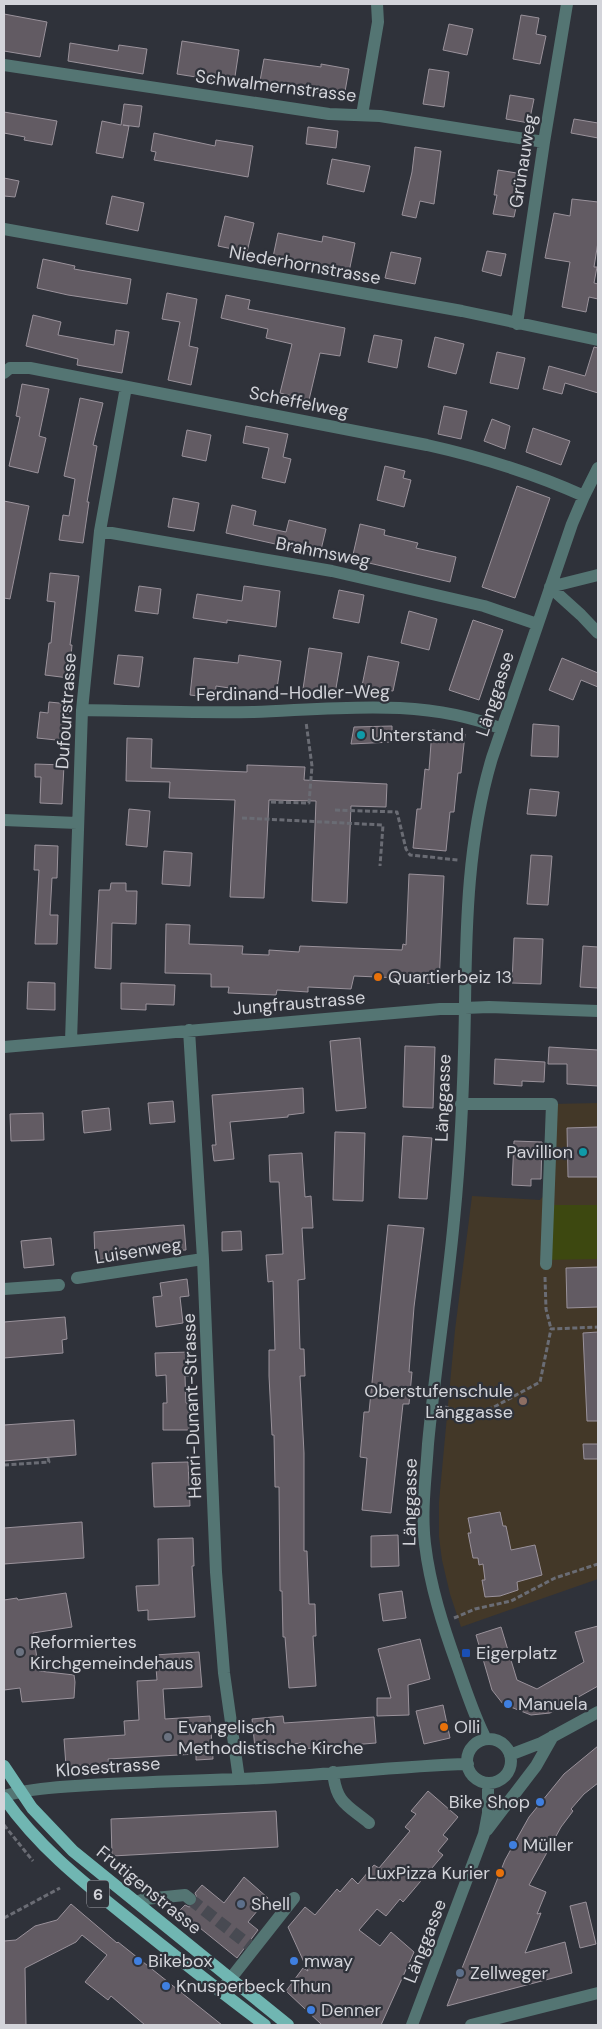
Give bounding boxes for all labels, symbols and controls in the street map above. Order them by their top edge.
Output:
street label: Schwalmernstrasse [194,64,358,108]
street label: Grünauweg [504,112,542,210]
street label: Niederhornstrasse [227,240,383,290]
street label: Scheffelweg [247,381,351,423]
street label: Brahmsweg [274,531,372,573]
street label: Länggasse [470,649,520,739]
street label: Dufourstrasse [50,652,82,770]
street label: Ferdinand-Hodler-Weg [196,679,390,707]
place label: Unterstand [371,723,464,747]
marker: Unterstand [355,729,367,741]
place label: Quartierbeiz 13 [388,965,512,989]
marker: Quartierbeiz 13 [372,971,384,983]
street label: Jungfraustrasse [232,985,366,1021]
street label: Länggasse [429,1054,457,1142]
place label: Pavillion [506,1140,573,1164]
marker: Pavillion [577,1146,589,1158]
street label: Luisenweg [93,1232,183,1270]
street label: Henri-Dunant-Strasse [177,1313,207,1499]
place label: Oberstufenschule Länggasse [364,1379,513,1424]
marker: Oberstufenschule Länggasse [517,1395,529,1407]
street label: Länggasse [397,1458,423,1546]
place label: Reformiertes Kirchgemeindehaus [30,1630,194,1675]
place label: Eigerplatz [476,1641,557,1665]
marker: Reformiertes Kirchgemeindehaus [14,1646,26,1658]
marker: Eigerplatz [460,1647,472,1659]
place label: Manuela [518,1692,588,1716]
marker: Manuela [502,1698,514,1710]
place label: Evangelisch Methodistische Kirche [178,1715,363,1760]
place label: Olli [454,1715,480,1739]
marker: Olli [438,1721,450,1733]
marker: Evangelisch Methodistische Kirche [162,1731,174,1743]
street label: Klosestrasse [55,1751,161,1783]
place label: Bike Shop [449,1790,530,1814]
marker: Bike Shop [534,1796,546,1808]
place label: Müller [523,1833,574,1857]
marker: Müller [507,1839,519,1851]
street label: Frutigenstrasse [91,1840,207,1940]
place label: LuxPizza Kurier [367,1861,490,1885]
marker: LuxPizza Kurier [494,1867,506,1879]
road number: 6 [87,1880,109,1908]
place label: Shell [251,1892,290,1916]
street label: Länggasse [398,1896,452,1986]
marker: Shell [235,1898,247,1910]
place label: Bikebox [148,1949,212,1973]
place label: mway [304,1949,353,1973]
marker: Bikebox [132,1955,144,1967]
marker: mway [288,1955,300,1967]
place label: Zellweger [470,1961,548,1985]
marker: Zellweger [454,1967,466,1979]
place label: Knusperbeck Thun [176,1974,331,1998]
marker: Knusperbeck Thun [160,1980,172,1992]
place label: Denner [321,1998,381,2022]
marker: Denner [305,2004,317,2016]

